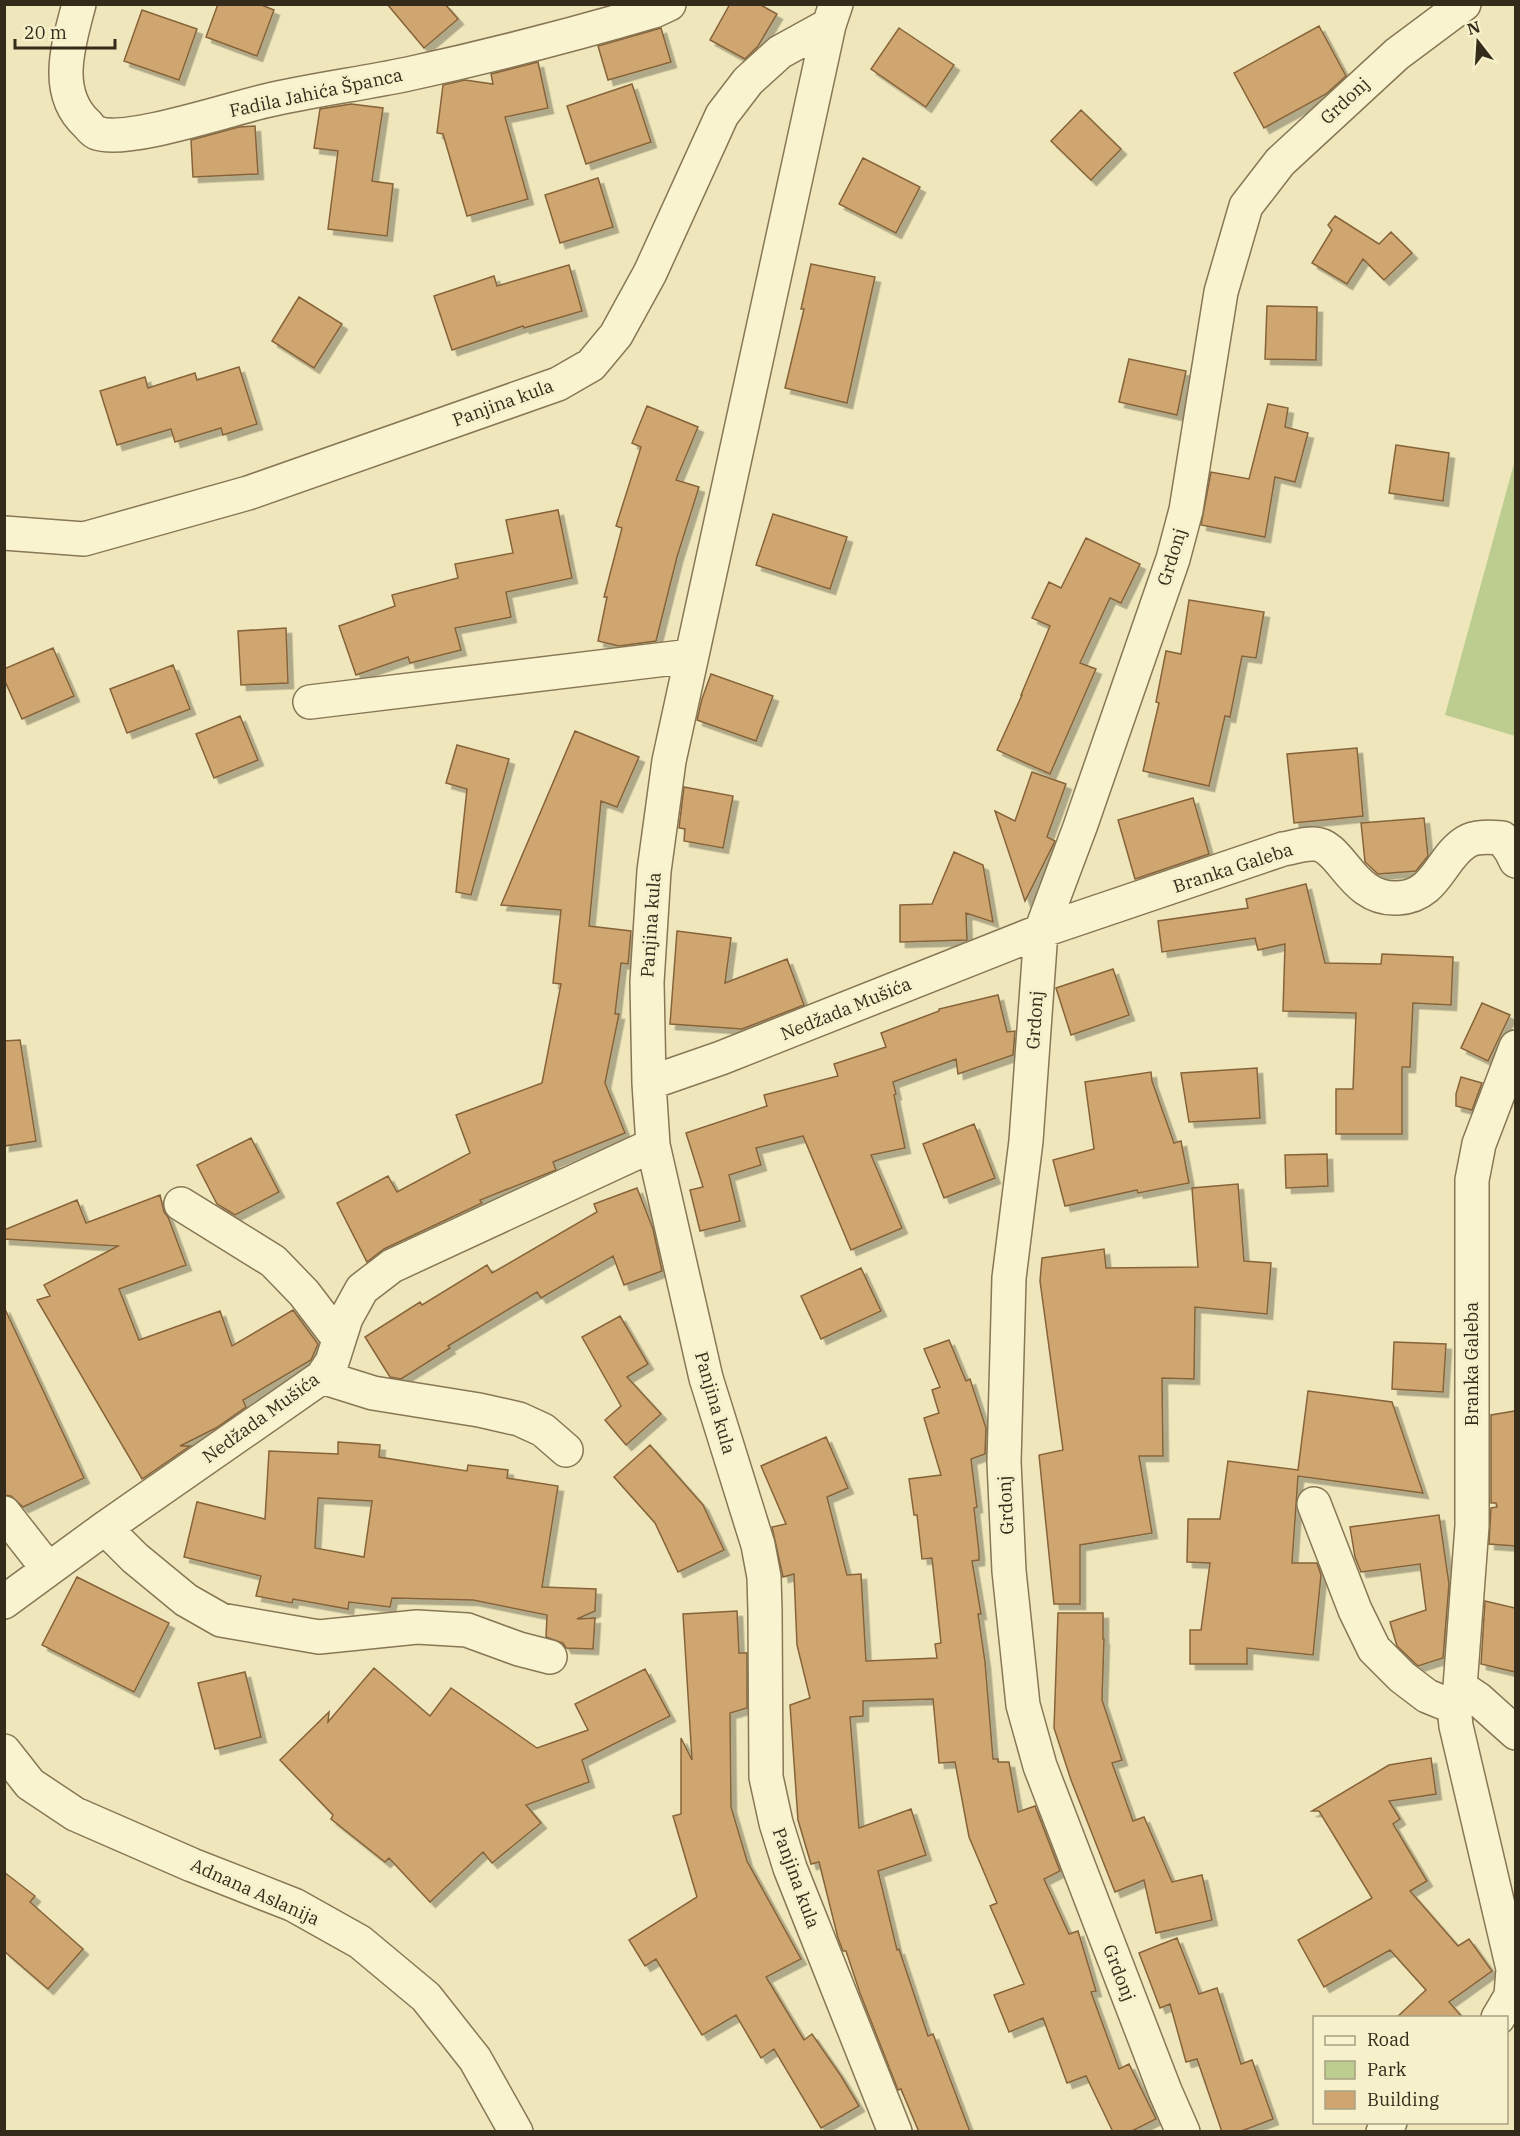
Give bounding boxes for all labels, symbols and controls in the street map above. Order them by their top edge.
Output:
scale bar [15,12,116,50]
north arrow [1448,12,1508,72]
text: N [1465,16,1483,39]
text: 20 m [24,21,67,44]
street label: Fadila Jahića Španca [227,62,405,122]
street label: Grdonj [1315,72,1374,129]
street label: Panjina kula [449,374,557,431]
street label: Grdonj [1152,525,1191,588]
street label: Branka Galeba [1170,837,1296,898]
street label: Panjina kula [635,871,666,978]
street label: Nedžada Mušića [777,972,915,1045]
street label: Grdonj [1021,990,1048,1050]
street label: Branka Galeba [1460,1301,1483,1426]
street label: Panjina kula [690,1349,741,1457]
street label: Nedžada Mušića [198,1367,324,1468]
street label: Grdonj [992,1475,1019,1535]
street label: Panjina kula [768,1824,825,1932]
street label: Adnana Aslanija [187,1853,323,1930]
street label: Grdonj [1098,1941,1141,2004]
legend [1313,2016,1508,2124]
text: Road [1367,2028,1410,2051]
text: Park [1367,2058,1407,2081]
text: Building [1367,2088,1439,2111]

